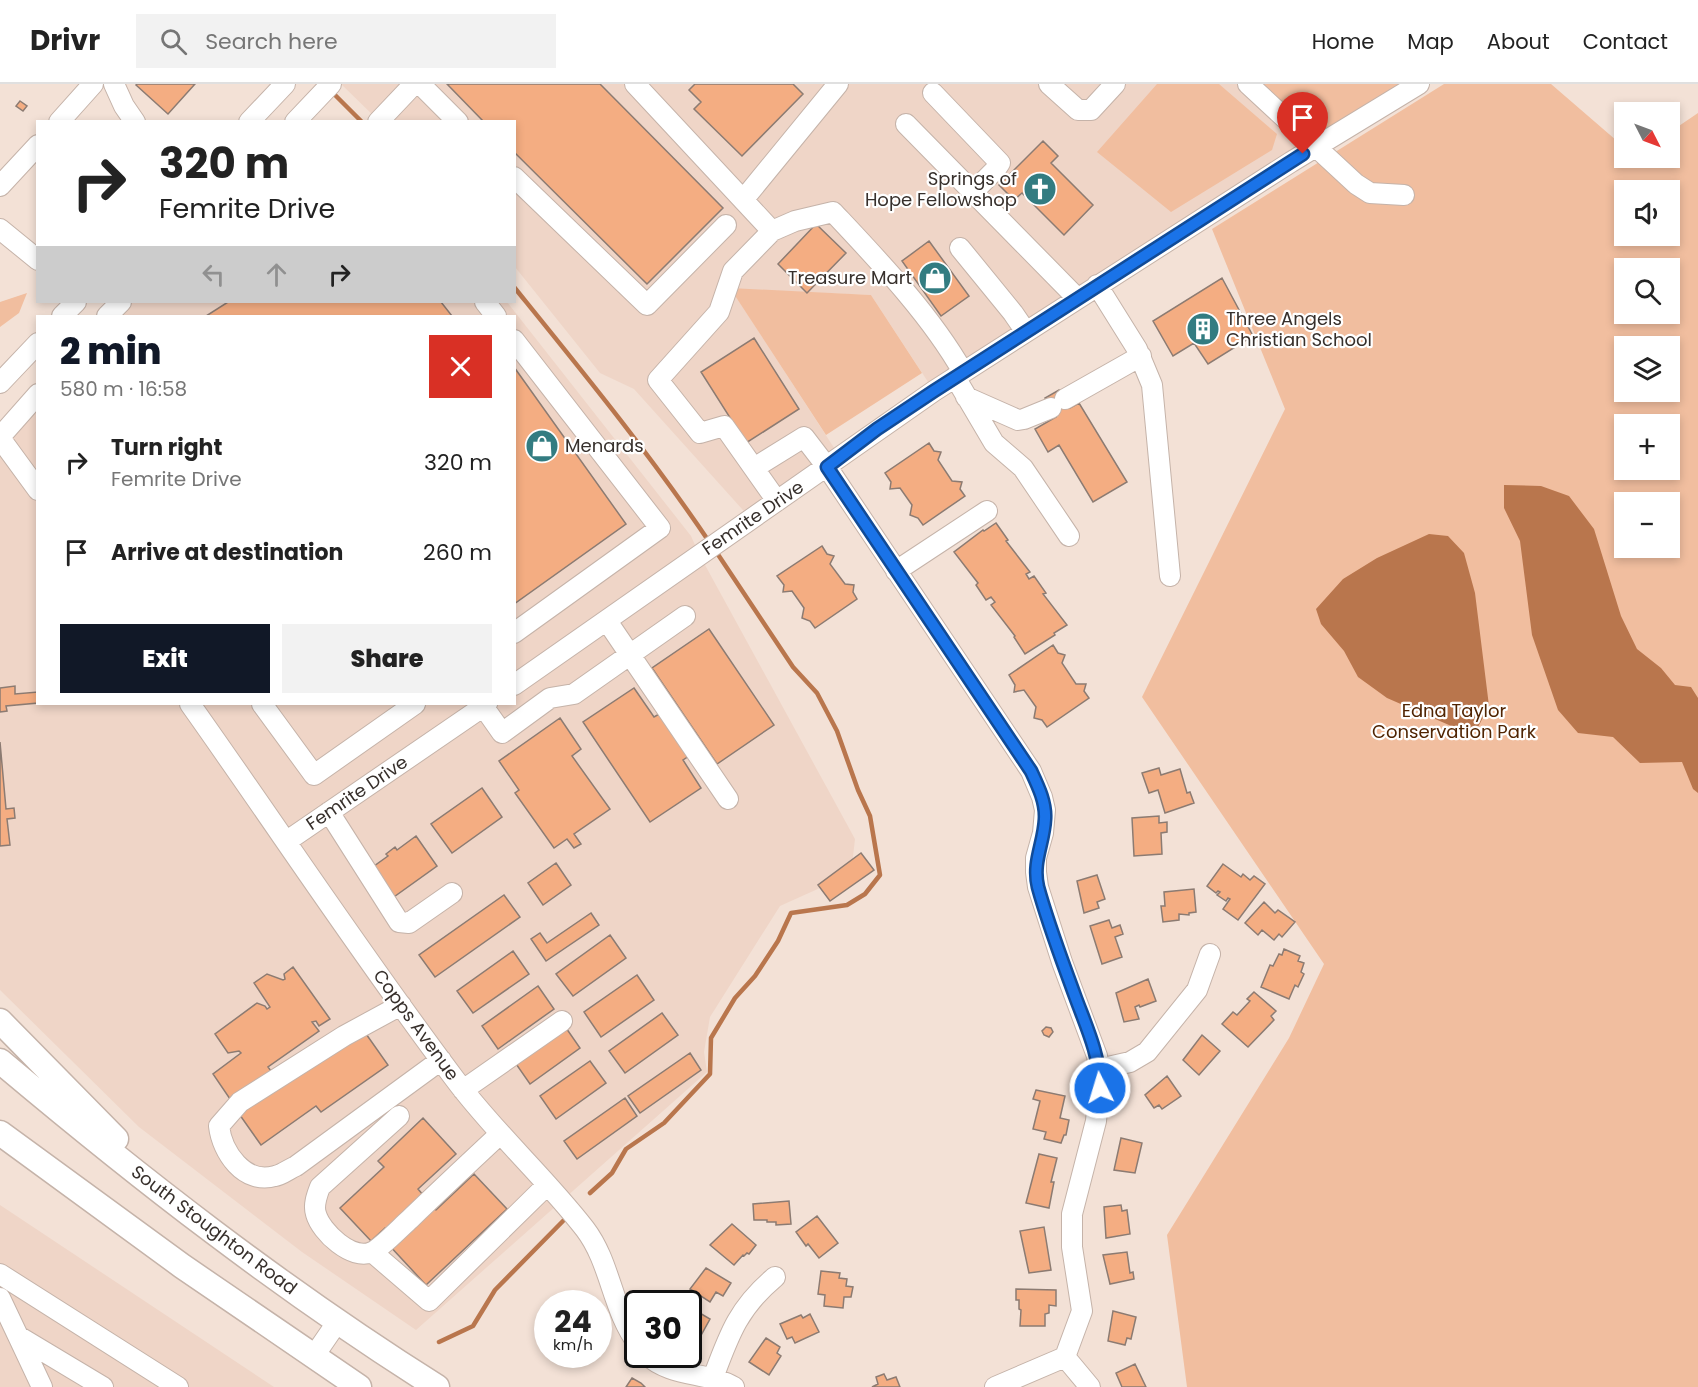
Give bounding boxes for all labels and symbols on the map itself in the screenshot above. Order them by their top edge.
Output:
pin [1277,92,1328,154]
north arrow [1614,102,1680,168]
place label: Springs of Hope Fellowshop [865,166,1017,212]
church icon: Springs of Hope Fellowshop [1022,171,1058,207]
shop icon: Treasure Mart [917,260,953,296]
place label: Treasure Mart [788,265,912,290]
place label: Three Angels Christian School [1226,306,1372,352]
building icon: Three Angels Christian School [1185,311,1221,347]
shop icon: Menards [524,428,560,464]
place label: Menards [565,433,644,458]
street label: Femrite Drive [697,474,808,561]
park label: Edna Taylor Conservation Park [1372,698,1537,744]
street label: Femrite Drive [301,749,412,836]
street label: Copps Avenue [368,964,465,1085]
position arrow [1068,1056,1132,1120]
street label: South Stoughton Road [126,1159,302,1300]
speed limit sign: 30 [624,1290,702,1368]

